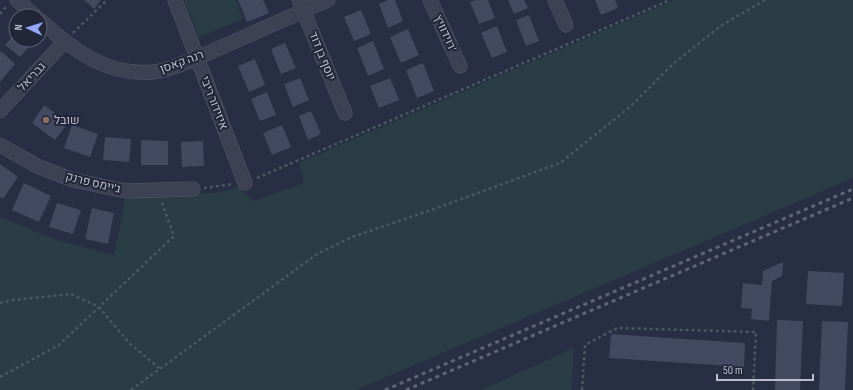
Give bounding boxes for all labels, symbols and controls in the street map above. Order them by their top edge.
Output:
north arrow [8,8,48,48]
street label: דוידוויץ' [430,12,460,54]
text: N [12,24,25,31]
street label: יוסף בן דוד [305,29,339,83]
street label: רנה קאסן [158,47,206,77]
street label: גבריאל [15,59,49,95]
street label: איזידור ריבי [197,74,231,132]
place label: שובל [54,113,80,128]
marker: שובל [41,115,51,125]
street label: ג'יימס פרנק [64,169,122,197]
scale bar [717,356,813,382]
text: 50 m [723,363,743,378]

